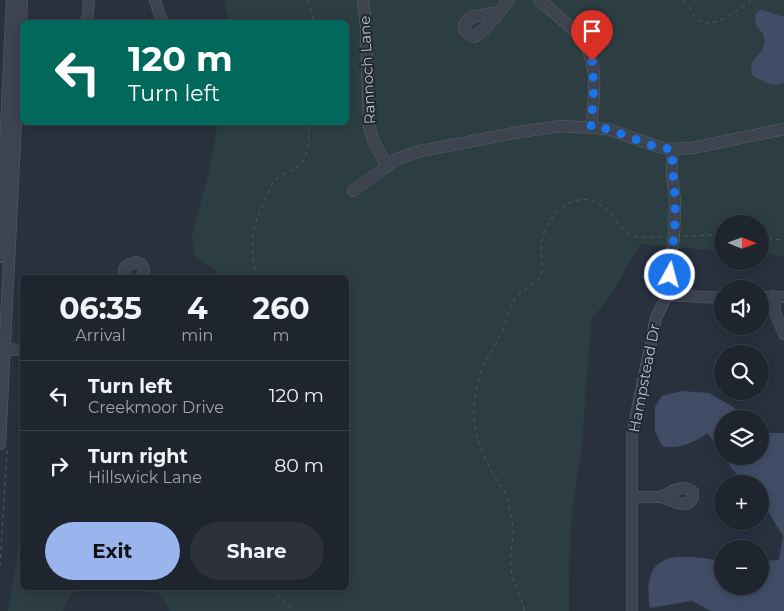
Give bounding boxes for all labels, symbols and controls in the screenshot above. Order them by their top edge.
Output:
pin [571,10,613,61]
street label: Rannoch Lane [355,15,379,125]
icon: arrive [578,17,606,45]
text: 120 m [128,37,233,80]
icon: left [45,40,110,105]
text: Turn left [128,80,220,107]
north arrow [714,215,769,270]
map controls [714,215,769,595]
position arrow [643,248,695,300]
button: sound [714,280,769,335]
text: 06:35 [59,290,142,327]
text: 4 [187,290,208,327]
text: 260 [253,290,310,327]
street label: Hampstead Dr [624,322,664,434]
text: Arrival [75,326,126,345]
text: min [181,326,213,345]
text: m [273,326,290,345]
button: search [714,345,769,400]
text: Turn left [88,375,173,398]
icon: left [45,382,73,410]
text: 120 m [269,384,324,407]
text: Creekmoor Drive [88,398,224,417]
button: layers [714,410,769,465]
text: Turn right [88,445,188,468]
icon: right [45,452,73,480]
text: 80 m [274,454,324,477]
text: Hillswick Lane [88,468,202,487]
button: + [714,475,769,530]
button: Exit [45,522,180,580]
button: Share [190,522,324,580]
button: − [714,540,769,595]

